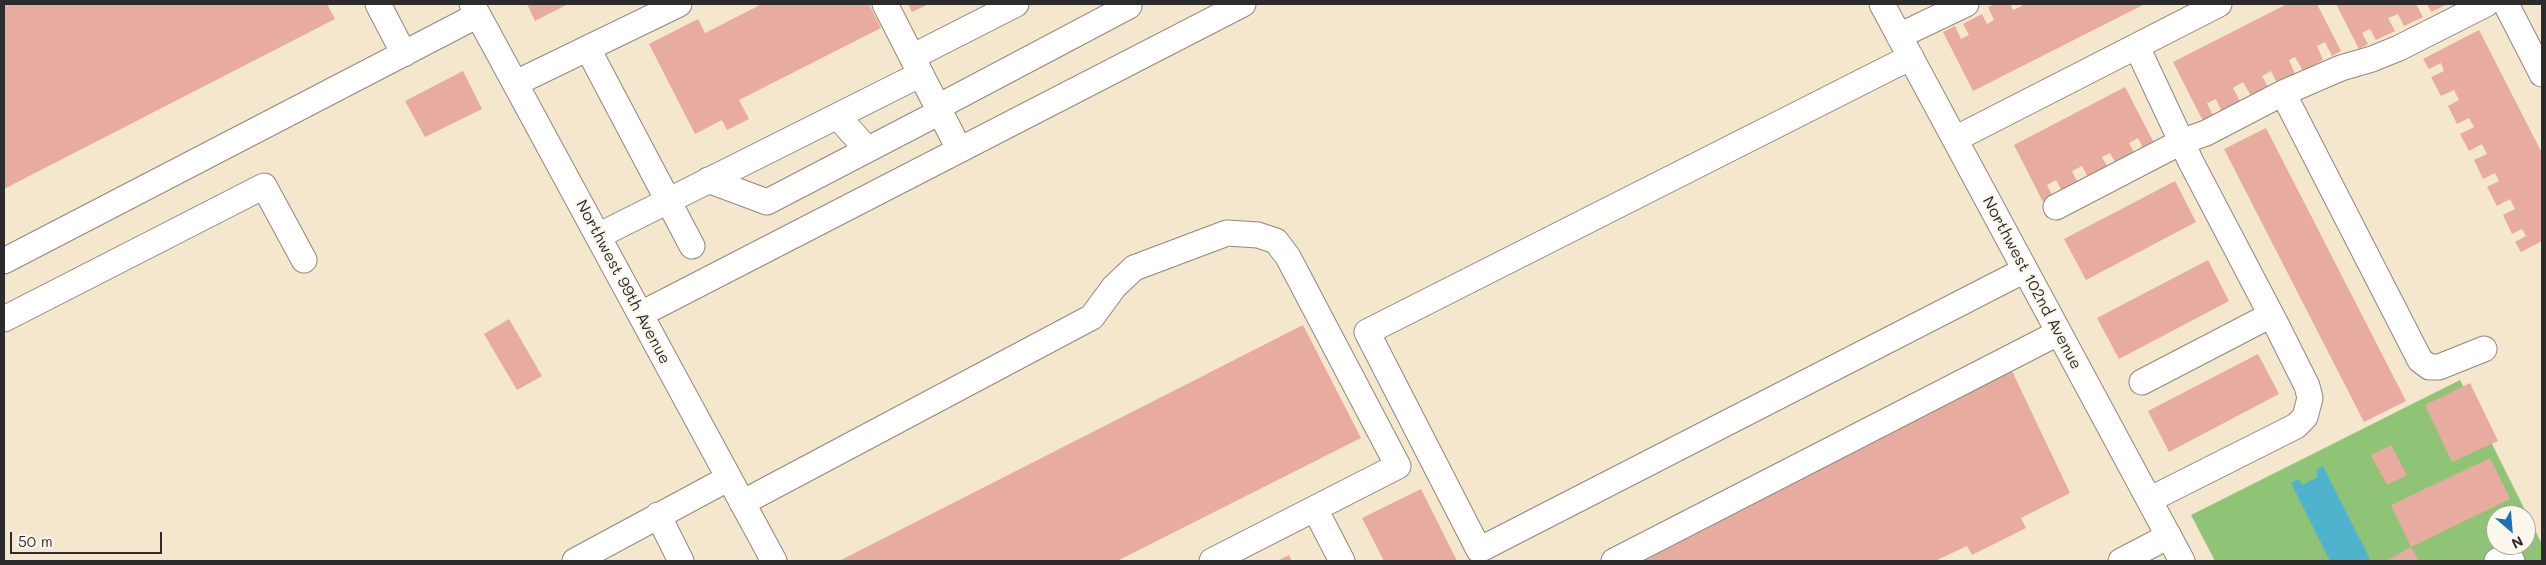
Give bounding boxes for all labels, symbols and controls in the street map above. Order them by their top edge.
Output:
street label: Northwest 102nd Avenue [1978,193,2086,373]
street label: Northwest 99th Avenue [572,197,674,367]
north arrow [2486,505,2536,555]
scale bar [12,522,165,554]
text: 50 m [18,531,53,551]
text: N [2509,532,2527,554]

